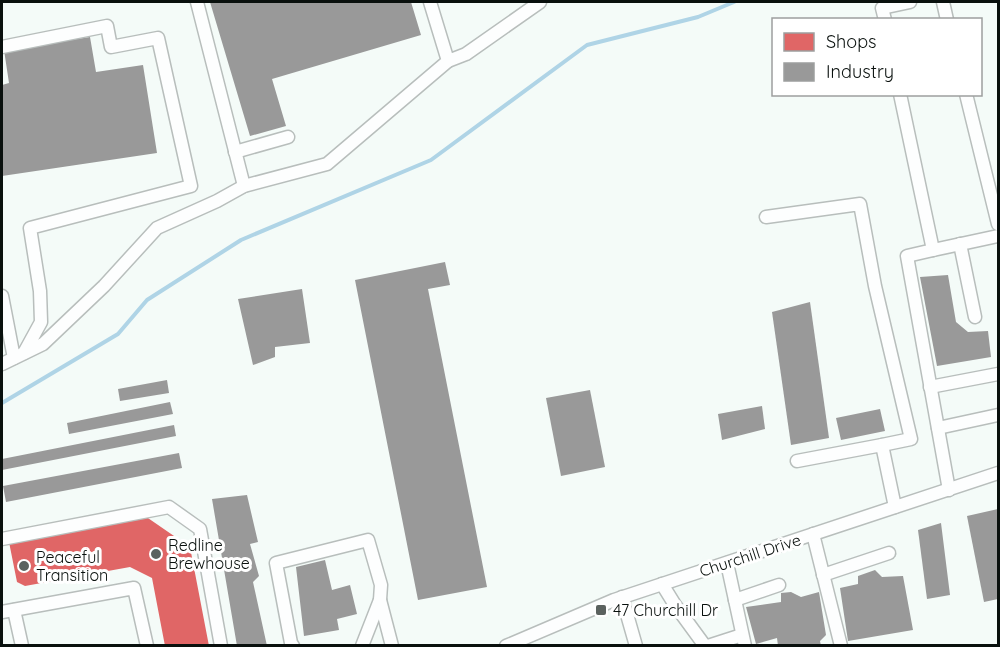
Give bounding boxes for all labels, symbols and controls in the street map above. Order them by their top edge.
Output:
legend [772,18,982,96]
text: Shops [826,30,877,53]
text: Industry [826,60,894,83]
street label: Churchill Drive [697,529,803,581]
place label: Redline Brewhouse [168,535,250,573]
place label: Peaceful Transition [36,547,108,585]
marker: Redline Brewhouse [149,547,163,561]
marker: Peaceful Transition [17,559,31,573]
place label: 47 Churchill Dr [613,600,718,620]
marker: 47 Churchill Dr [594,603,608,617]

